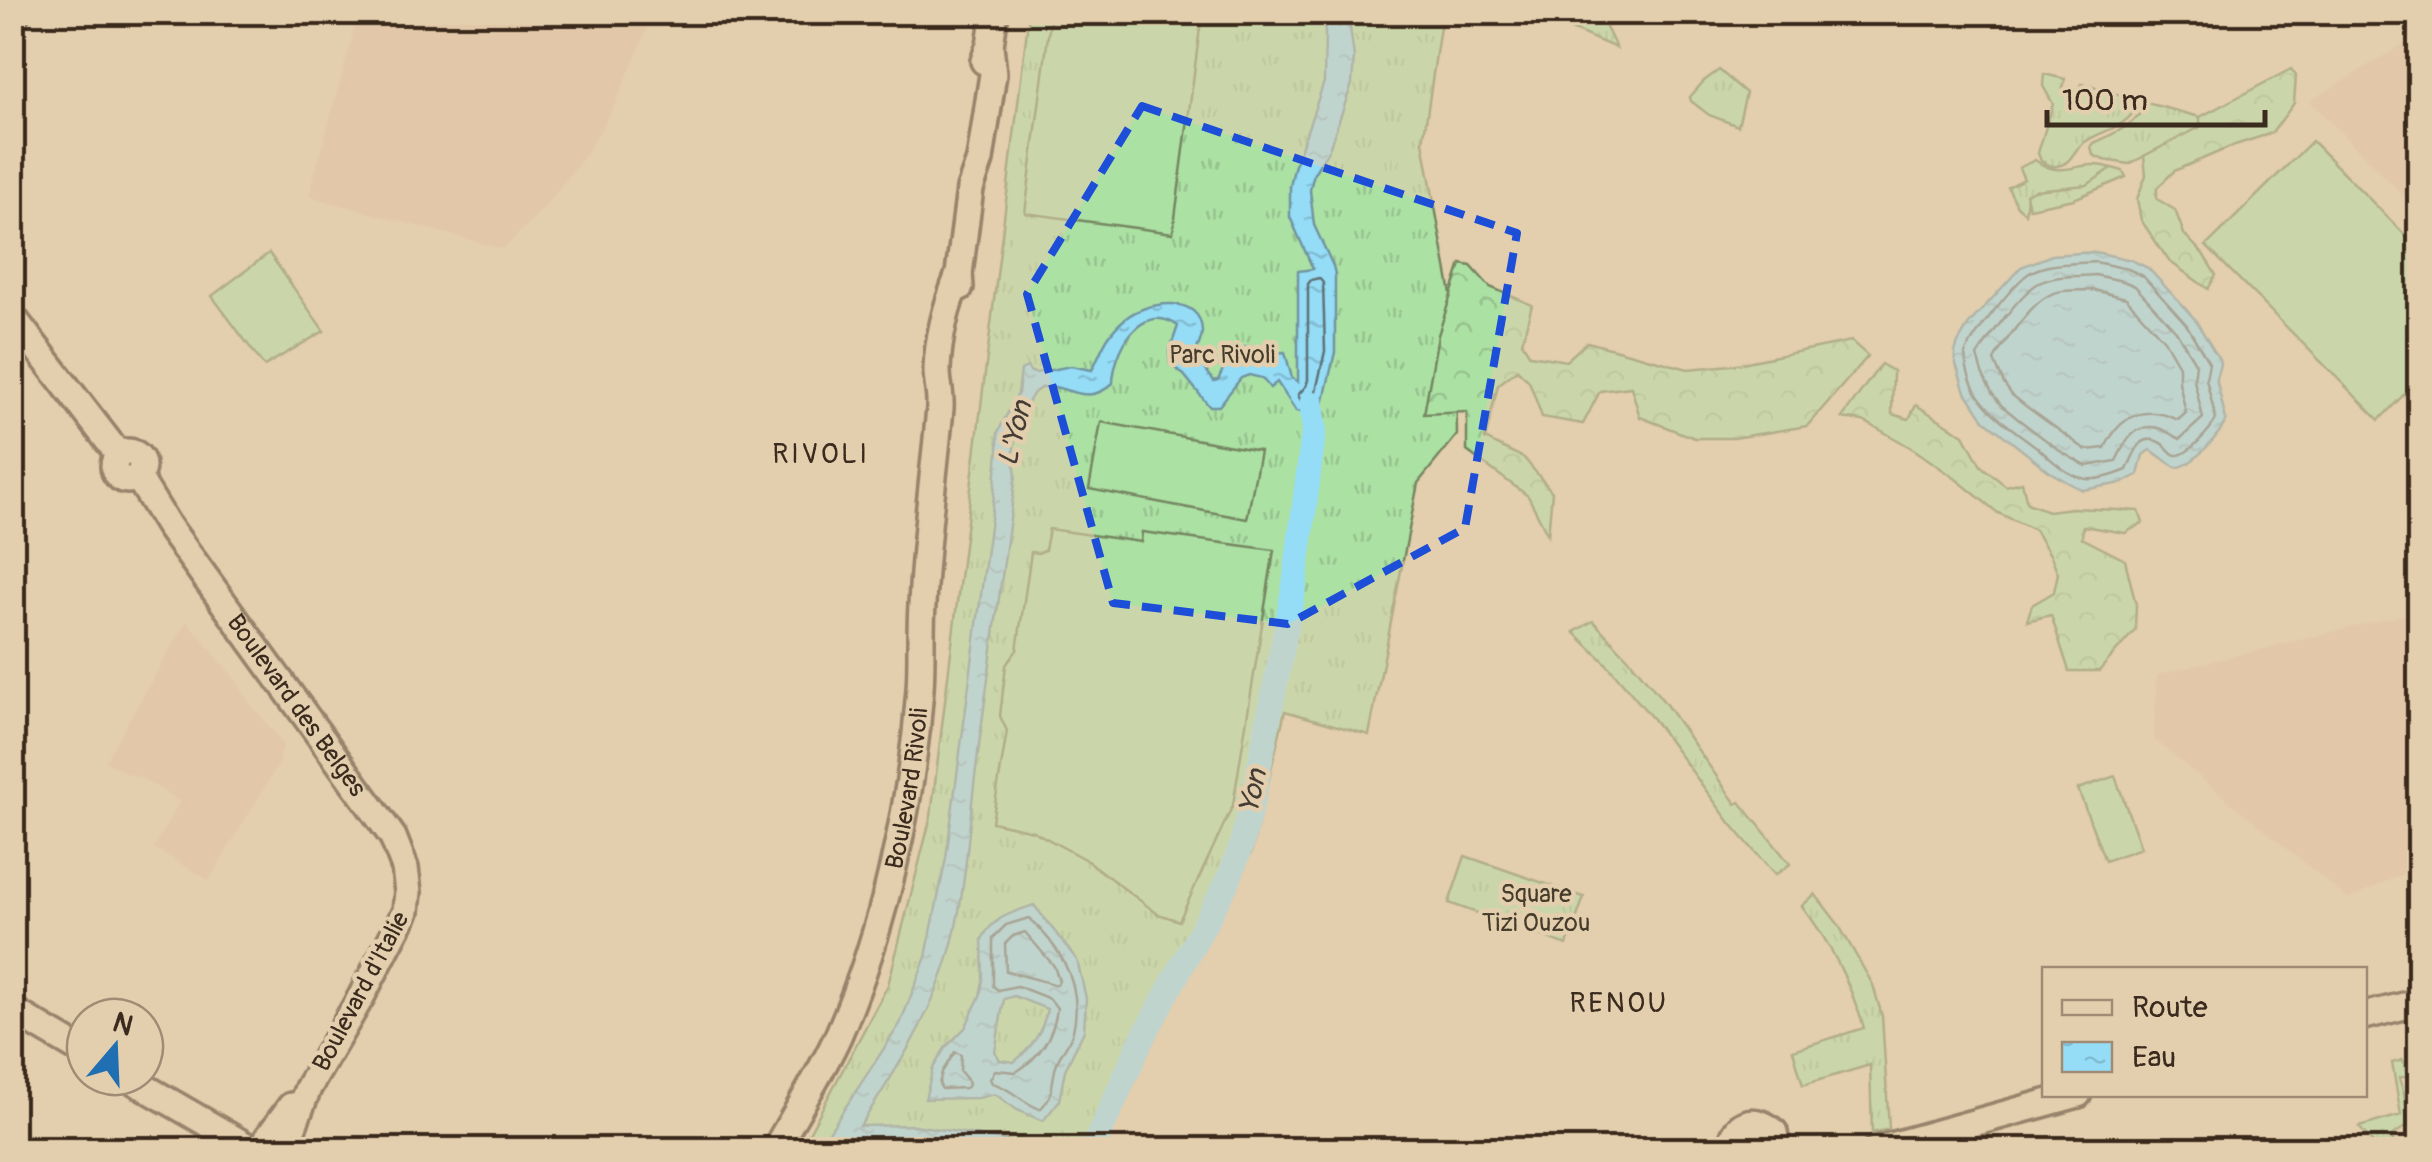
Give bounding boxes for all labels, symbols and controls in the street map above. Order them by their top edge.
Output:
scale bar [2047,65,2264,127]
text: 100 m [2062,82,2148,119]
park label: Parc Rivoli [1169,340,1275,371]
water label: L'Yon [991,396,1041,469]
district label: RIVOLI [772,437,870,472]
street label: Boulevard des Belges [220,608,372,803]
street label: Boulevard Rivoli [879,707,935,872]
water label: Yon [1232,765,1275,817]
park label: Square Tizi Ouzou [1482,879,1590,939]
street label: Boulevard d'Italie [306,906,417,1077]
legend [2042,967,2367,1097]
district label: RENOU [1569,986,1669,1021]
text: Route [2132,989,2208,1026]
north arrow [65,997,165,1097]
text: N [108,1005,137,1044]
text: Eau [2132,1039,2176,1076]

